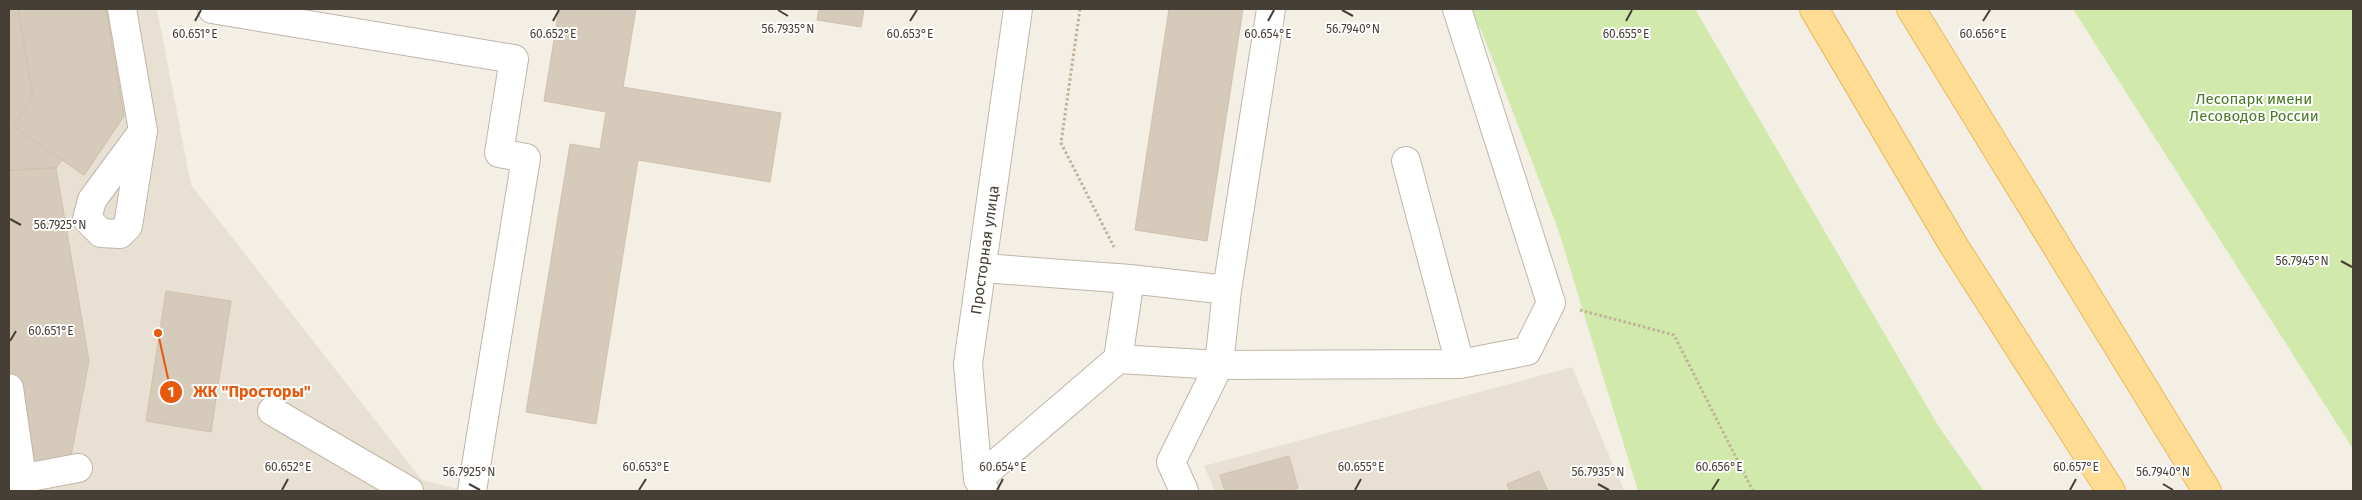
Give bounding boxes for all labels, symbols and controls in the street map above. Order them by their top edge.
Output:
text: 56.7935°N [762,22,814,36]
text: 56.7940°N [1326,22,1380,36]
text: 60.651°E [172,27,218,41]
text: 60.652°E [530,27,576,41]
text: 60.653°E [887,27,933,41]
text: 60.654°E [1244,27,1292,41]
text: 60.655°E [1603,27,1649,41]
text: 60.656°E [1959,27,2007,41]
park label: Лесопарк имени Лесоводов России [2189,90,2319,125]
street label: Просторная улица [967,184,1003,316]
text: 56.7925°N [34,218,86,232]
text: 56.7945°N [2275,254,2329,268]
text: 60.651°E [28,324,74,338]
callout: ЖК "Просторы" [159,376,321,407]
text: ЖК "Просторы" [192,382,311,401]
text: 1 [168,383,174,401]
text: 60.652°E [265,460,311,474]
text: 60.653°E [623,460,669,474]
text: 60.654°E [979,460,1027,474]
text: 60.655°E [1338,460,1384,474]
text: 60.656°E [1695,460,1743,474]
text: 60.657°E [2053,460,2099,474]
text: 56.7925°N [443,465,495,479]
text: 56.7935°N [1572,465,1624,479]
text: 56.7940°N [2136,465,2190,479]

